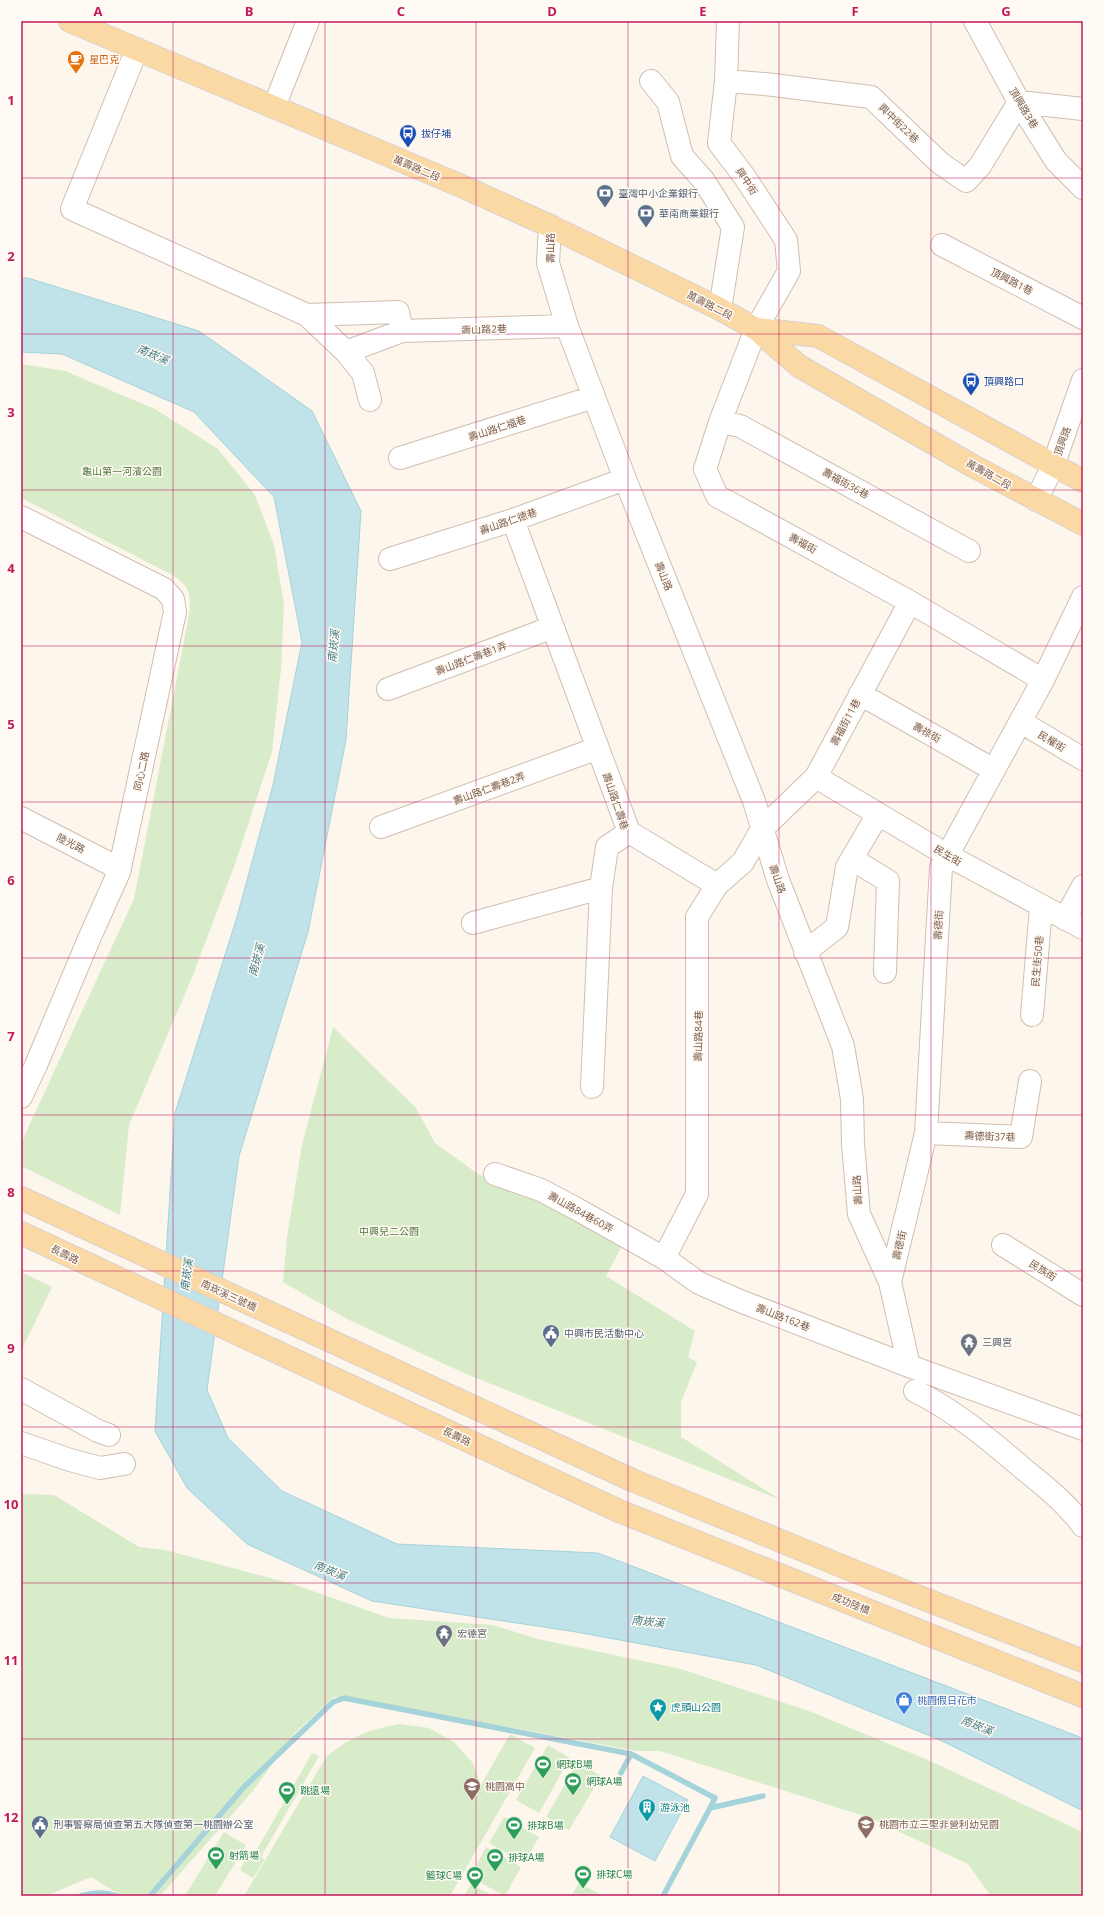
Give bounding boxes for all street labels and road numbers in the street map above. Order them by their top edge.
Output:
street label: 頂興路3巷 [1006,85,1042,131]
street label: 興中街22巷 [876,100,922,146]
street label: 萬壽路二段 [391,152,443,184]
street label: 興中街 [733,165,761,197]
street label: 壽山路 [543,233,557,263]
street label: 頂興路1巷 [988,264,1036,298]
street label: 萬壽路二段 [685,287,735,323]
street label: 壽山路2巷 [461,321,507,337]
street label: 壽山路仁福巷 [466,412,528,444]
street label: 頂興路 [1050,425,1074,457]
street label: 萬壽路二段 [964,456,1014,492]
street label: 壽福街36巷 [820,464,872,502]
street label: 壽山路仁德巷 [477,505,539,537]
street label: 壽福街 [786,530,820,556]
street label: 壽山路 [652,559,676,593]
street label: 壽山路仁壽巷1弄 [433,638,509,678]
street label: 壽福街11巷 [827,696,863,748]
street label: 壽祿街 [910,719,944,745]
street label: 民權街 [1036,727,1068,755]
street label: 同心二路 [130,750,152,792]
street label: 壽山路仁壽巷2弄 [451,768,527,808]
street label: 壽山路仁壽巷 [600,770,632,832]
street label: 陸光路 [54,830,88,856]
street label: 民生街 [932,841,964,869]
street label: 壽山路 [766,863,790,895]
street label: 壽德街 [930,910,946,940]
street label: 民生街50巷 [1028,935,1046,987]
street label: 壽山路84巷 [691,1010,705,1062]
street label: 壽德街37巷 [964,1128,1016,1144]
street label: 壽山路 [849,1175,865,1205]
street label: 壽山路84巷60弄 [546,1188,616,1236]
street label: 壽德街 [889,1229,909,1261]
street label: 長壽路 [48,1241,82,1267]
street label: 民族街 [1027,1256,1059,1284]
street label: 南崁溪三號橋 [199,1276,259,1314]
street label: 壽山路162巷 [754,1300,812,1334]
street label: 長壽路 [440,1423,474,1449]
street label: 成功陸橋 [830,1589,872,1617]

